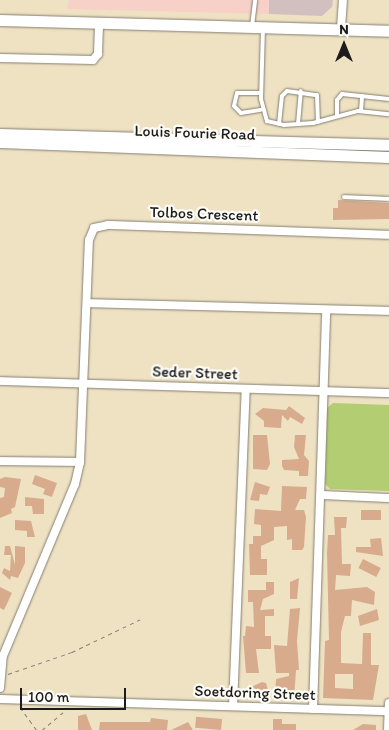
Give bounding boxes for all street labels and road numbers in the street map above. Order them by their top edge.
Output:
street label: Louis Fourie Road [134,121,256,145]
street label: Tolbos Crescent [149,203,259,225]
street label: Seder Street [152,362,238,384]
street label: Soetdoring Street [194,681,316,705]

